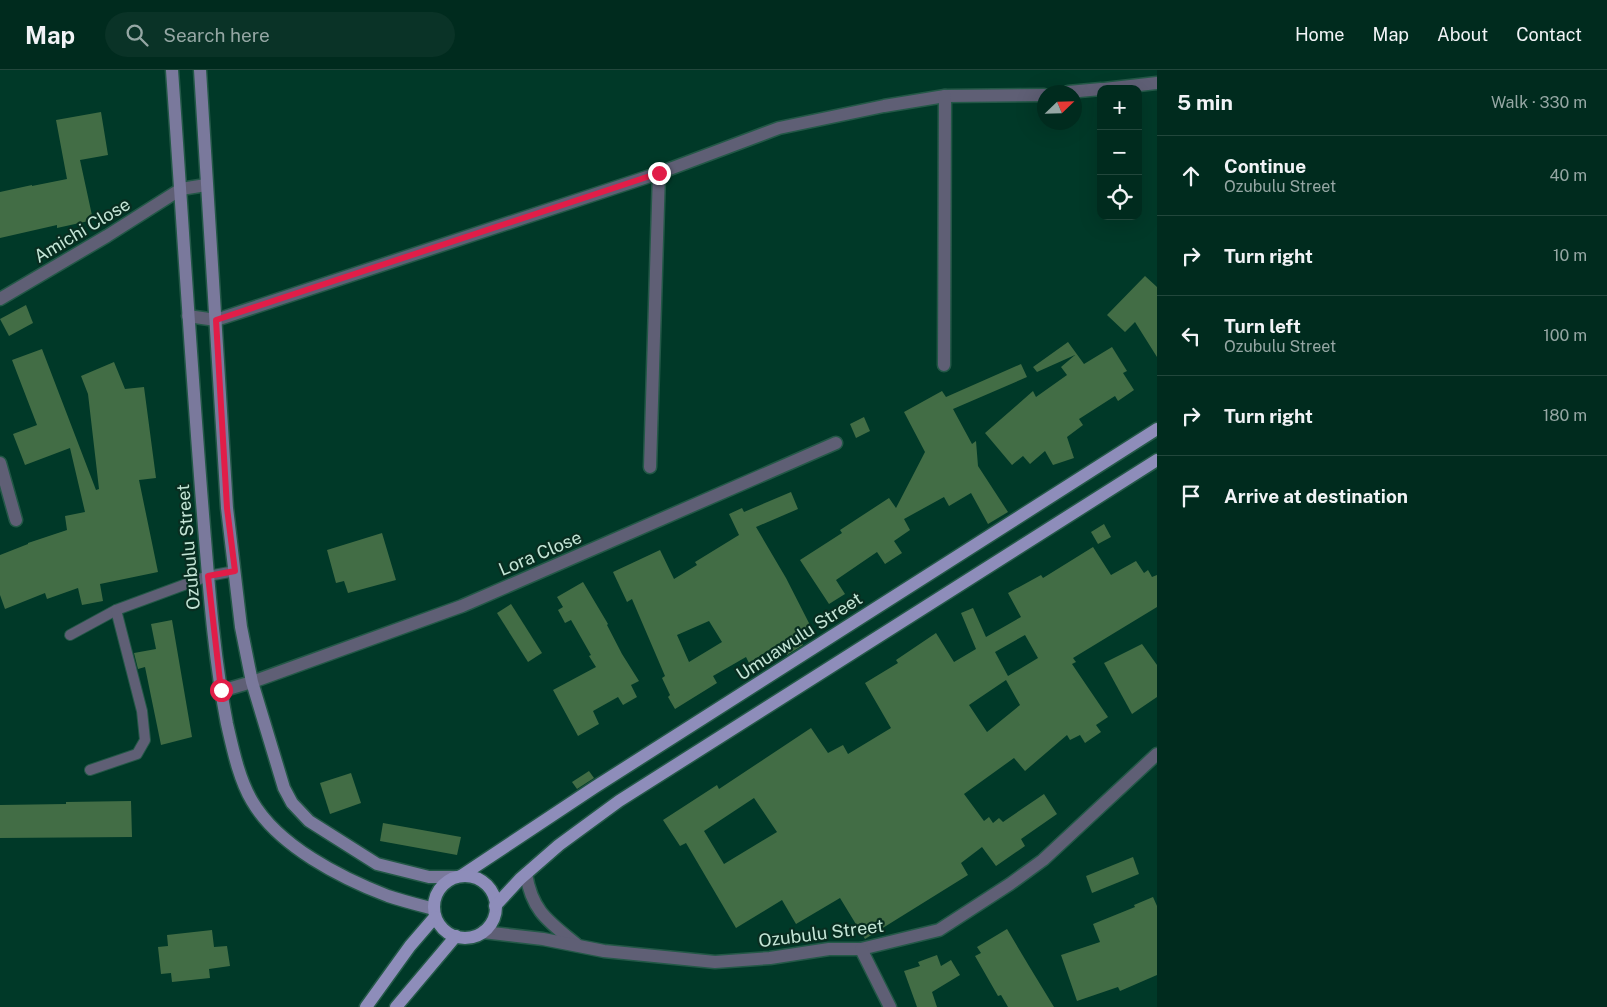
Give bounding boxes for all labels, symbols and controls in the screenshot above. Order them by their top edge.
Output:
search box [105,12,455,57]
text: Map [25,21,75,49]
icon: search [123,21,151,49]
text: Search here [163,24,270,46]
text: Home [1295,24,1345,45]
text: Map [1373,24,1409,45]
text: About [1437,24,1488,45]
text: Contact [1516,24,1582,45]
north arrow [1037,85,1082,130]
map controls [1097,85,1142,220]
button: + [1097,85,1142,130]
text: 5 min [1177,90,1233,115]
text: Walk · 330 m [1491,93,1587,112]
button: − [1097,130,1142,175]
text: Continue [1224,155,1306,177]
route end [648,162,671,185]
icon: ahead [1177,162,1205,190]
text: 40 m [1549,166,1587,185]
button: locate [1097,175,1142,220]
text: Ozubulu Street [1224,177,1336,196]
street label: Amichi Close [30,193,134,267]
icon: right [1177,242,1205,270]
text: Turn right [1224,245,1313,267]
text: 10 m [1553,246,1587,265]
text: Turn left [1224,315,1301,337]
icon: left [1177,322,1205,350]
text: 100 m [1543,326,1587,345]
text: Ozubulu Street [1224,337,1336,356]
icon: right [1177,402,1205,430]
text: Turn right [1224,405,1313,427]
text: 180 m [1543,406,1587,425]
icon: arrive [1177,482,1205,510]
street label: Ozubulu Street [172,483,204,611]
text: Arrive at destination [1224,485,1408,507]
street label: Lora Close [495,526,585,580]
street label: Umuawulu Street [732,588,866,684]
route start [210,679,233,702]
street label: Ozubulu Street [757,915,885,951]

